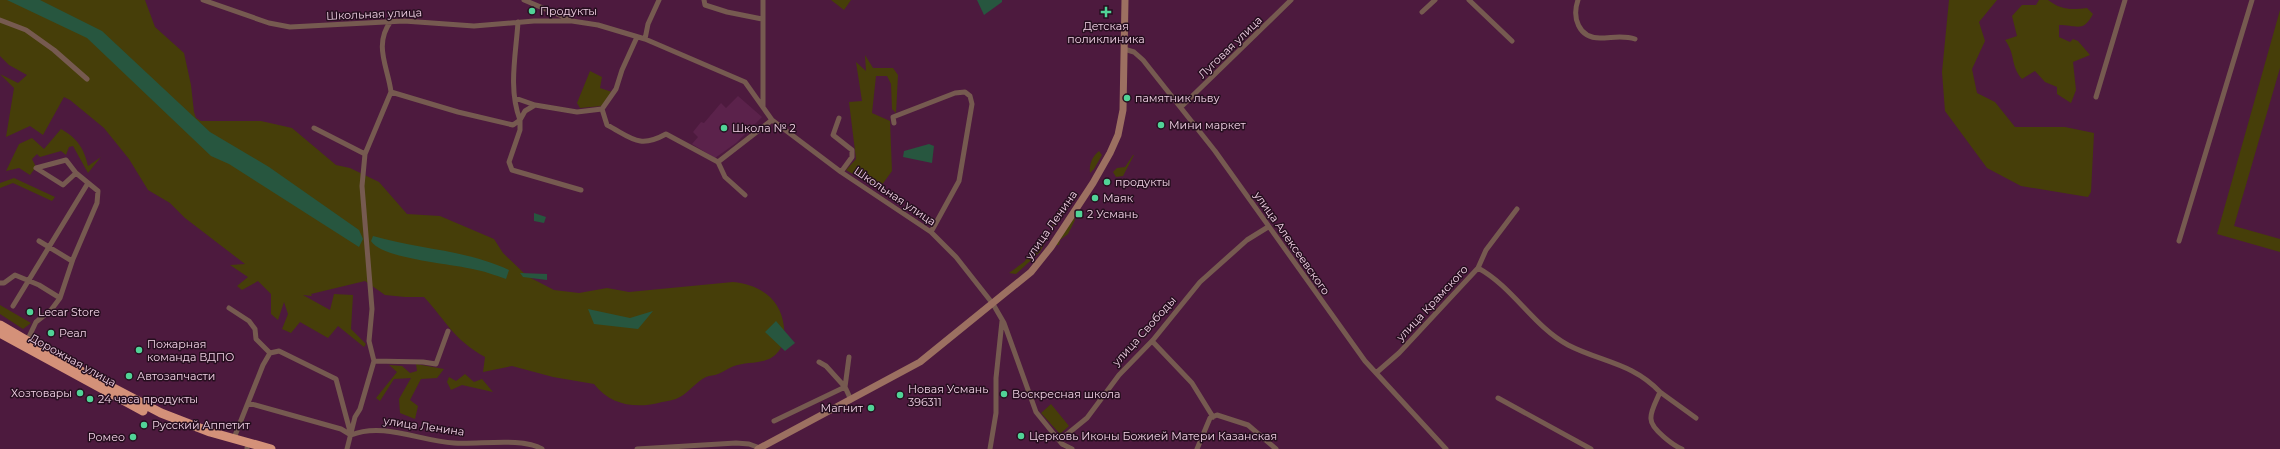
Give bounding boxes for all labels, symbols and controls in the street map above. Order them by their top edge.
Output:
place label: Продукты [540,4,597,18]
street label: Школьная улица [326,5,422,23]
marker: Продукты [527,6,537,16]
marker: Детская поликлиника [1100,6,1112,18]
street label: Луговая улица [1195,13,1265,81]
place label: Детская поликлиника [1067,19,1145,46]
place label: памятник льву [1135,91,1220,105]
marker: памятник льву [1122,93,1132,103]
place label: Мини маркет [1169,118,1246,132]
marker: Мини маркет [1156,120,1166,130]
place label: Школа № 2 [732,121,796,135]
marker: Школа № 2 [719,123,729,133]
street label: Школьная улица [851,163,939,229]
place label: продукты [1115,175,1170,189]
marker: продукты [1102,177,1112,187]
street label: улица Ленина [1021,188,1080,263]
street label: улица Алексеевского [1250,188,1333,297]
place label: Маяк [1103,191,1134,205]
marker: Маяк [1090,193,1100,203]
place label: 2 Усмань [1087,207,1138,221]
marker: 2 Усмань [1074,209,1084,219]
street label: улица Крамского [1393,262,1471,345]
street label: улица Свободы [1108,293,1179,369]
place label: Lecar Store [38,305,100,319]
marker: Lecar Store [25,307,35,317]
place label: Реал [59,326,87,340]
marker: Реал [46,328,56,338]
street label: Дорожная улица [27,330,119,390]
place label: Пожарная команда ВДПО [147,337,234,364]
marker: Пожарная команда ВДПО [134,345,144,355]
place label: Автозапчасти [137,369,215,383]
marker: Автозапчасти [124,371,134,381]
place label: Новая Усмань 396311 [908,382,988,409]
place label: Хозтовары [11,386,72,400]
place label: Воскресная школа [1012,387,1120,401]
marker: Хозтовары [75,388,85,398]
marker: Воскресная школа [999,389,1009,399]
marker: Новая Усмань 396311 [895,390,905,400]
place label: 24 часа продукты [98,392,198,406]
marker: 24 часа продукты [85,394,95,404]
place label: Магнит [821,401,864,415]
marker: Магнит [866,403,876,413]
street label: улица Ленина [382,413,465,439]
place label: Русский Аппетит [152,418,251,432]
marker: Русский Аппетит [139,420,149,430]
place label: Церковь Иконы Божией Матери Казанская [1029,429,1277,443]
place label: Ромео [88,430,125,444]
marker: Церковь Иконы Божией Матери Казанская [1016,431,1026,441]
marker: Ромео [128,432,138,442]

